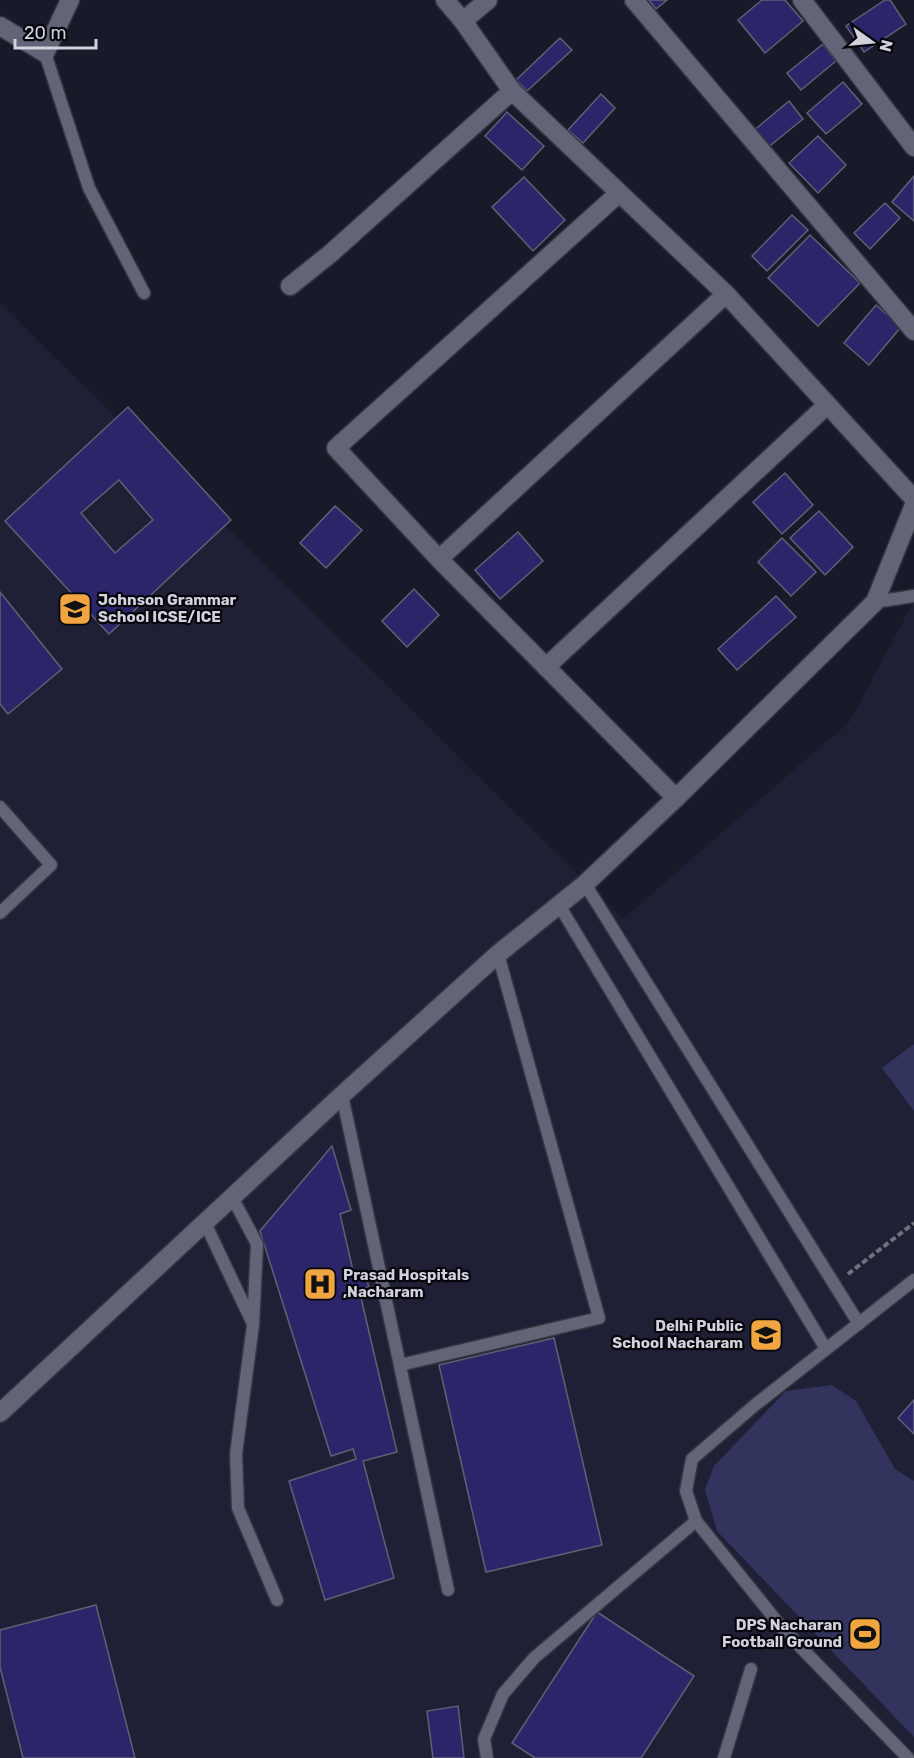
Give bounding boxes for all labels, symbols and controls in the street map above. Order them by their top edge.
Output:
scale bar [15,12,96,50]
north arrow [842,12,902,72]
text: 20 m [24,22,66,44]
text: N [875,38,897,54]
school or university icon: Johnson Grammar School ICSE/ICE [57,591,93,627]
place label: Johnson Grammar School ICSE/ICE [98,591,237,626]
hospital icon: Prasad Hospitals ,Nacharam [302,1266,338,1302]
place label: Prasad Hospitals ,Nacharam [343,1266,469,1301]
place label: Delhi Public School Nacharam [612,1317,743,1352]
school or university icon: Delhi Public School Nacharam [748,1317,784,1353]
place label: DPS Nacharan Football Ground [722,1616,842,1651]
sports icon: DPS Nacharan Football Ground [847,1616,883,1652]

